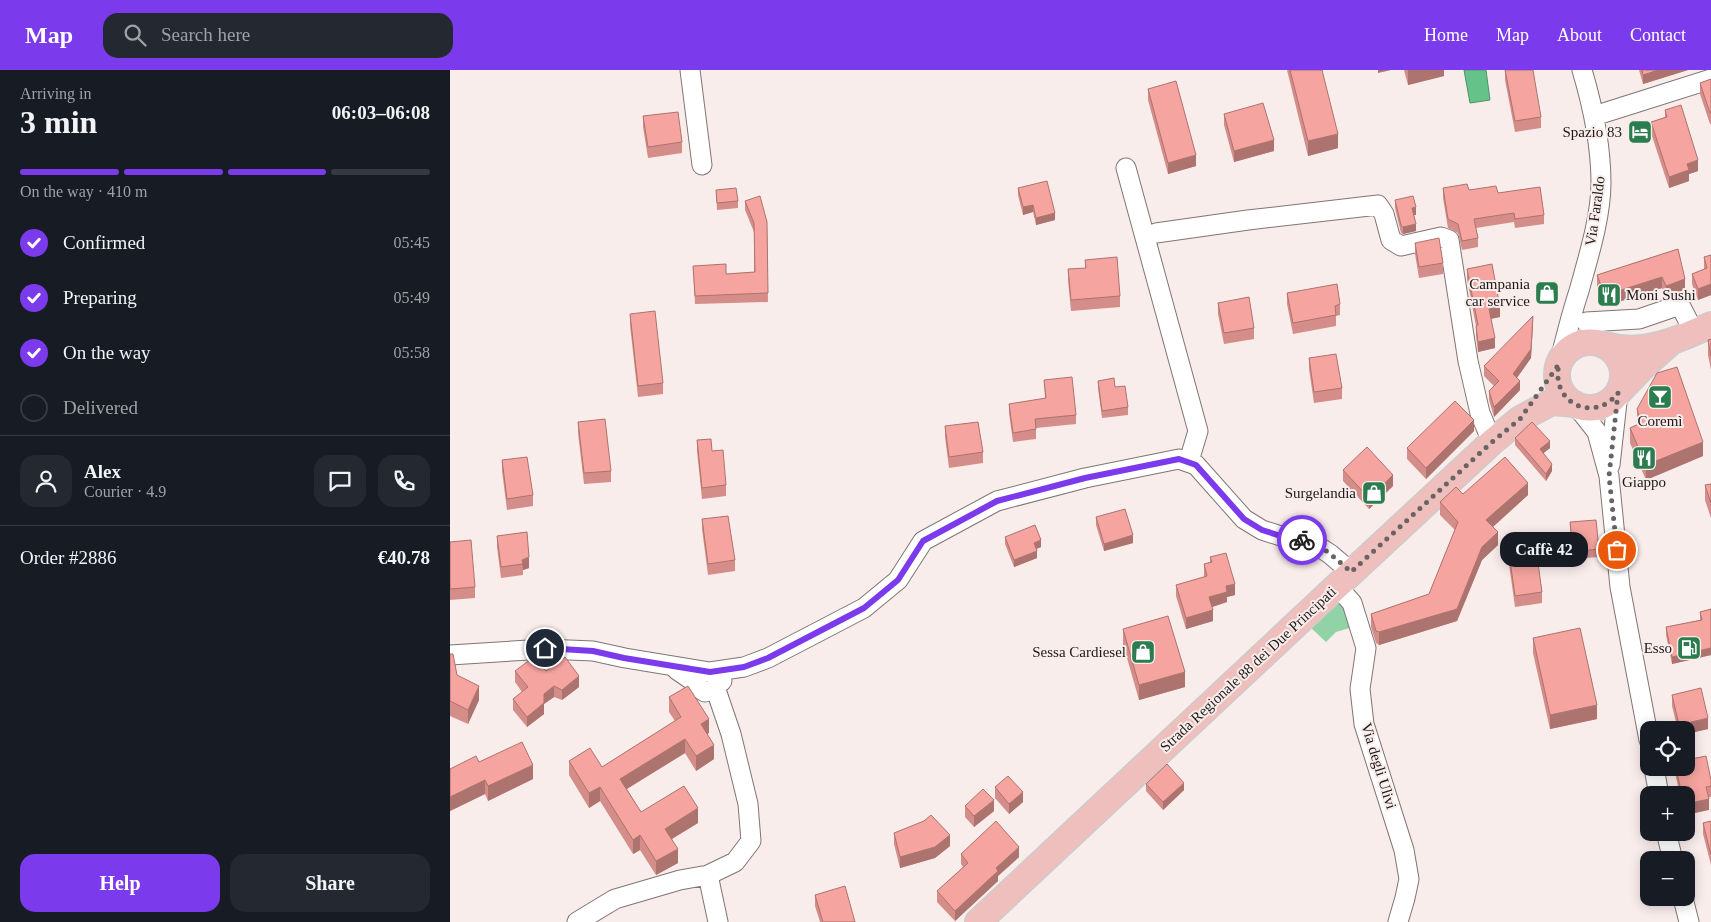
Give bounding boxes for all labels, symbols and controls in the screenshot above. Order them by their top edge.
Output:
search box [103,13,453,58]
icon: search [121,21,149,49]
text: Map [25,22,73,48]
text: Search here [161,24,250,45]
text: Home [1424,25,1468,45]
text: Map [1496,25,1529,45]
text: About [1557,25,1602,45]
text: Contact [1630,25,1686,45]
text: Arriving in [20,85,92,102]
text: 06:03–06:08 [332,102,430,123]
text: 3 min [20,104,97,140]
hotel icon: Spazio 83 [1627,119,1653,145]
place label: Spazio 83 [1562,124,1622,140]
street label: Via Faraldo [1582,175,1608,247]
text: On the way · 410 m [20,183,148,200]
icon: check [20,229,48,257]
text: Confirmed [63,232,145,253]
text: 05:45 [394,234,430,251]
place label: Campania car service [1465,276,1530,309]
shop icon: Campania car service [1534,280,1560,306]
restaurant icon: Moni Sushi [1596,282,1622,308]
icon: check [20,284,48,312]
text: Preparing [63,287,137,308]
place label: Moni Sushi [1626,287,1696,303]
text: 05:49 [394,289,430,306]
icon: check [20,339,48,367]
text: On the way [63,342,151,363]
text: 05:58 [394,344,430,361]
bar icon: Coremì [1647,384,1673,410]
text: Delivered [63,397,138,418]
place label: Coremì [1638,413,1683,429]
restaurant icon: Giappo [1631,445,1657,471]
button: person [20,455,72,507]
button: chat [314,455,366,507]
button: phone [378,455,430,507]
text: Alex [84,461,121,482]
place label: Giappo [1622,474,1666,490]
shop icon: Surgelandia [1361,480,1387,506]
text: Courier · 4.9 [84,483,166,500]
place label: Surgelandia [1285,485,1356,501]
courier [1277,515,1327,565]
icon: bike [1288,526,1316,554]
pin [1596,529,1638,571]
callout: Caffè 42 [1500,532,1587,568]
icon: bag [1603,536,1631,564]
text: Caffè 42 [1515,541,1573,558]
text: Order #2886 [20,547,117,568]
text: €40.78 [378,547,430,568]
street label: Strada Regionale 88 dei Due Principati [1157,583,1339,755]
pin [524,627,566,669]
icon: home [531,634,559,662]
fuel station icon: Esso [1676,635,1702,661]
shop icon: Sessa Cardiesel [1130,639,1156,665]
place label: Esso [1644,640,1672,656]
place label: Sessa Cardiesel [1032,644,1126,660]
street label: Via degli Ulivi [1358,721,1400,811]
map controls [1640,721,1695,906]
button: locate [1640,721,1695,776]
button: + [1640,786,1695,841]
button: − [1640,851,1695,906]
button: Help [20,854,220,912]
button: Share [230,854,430,912]

